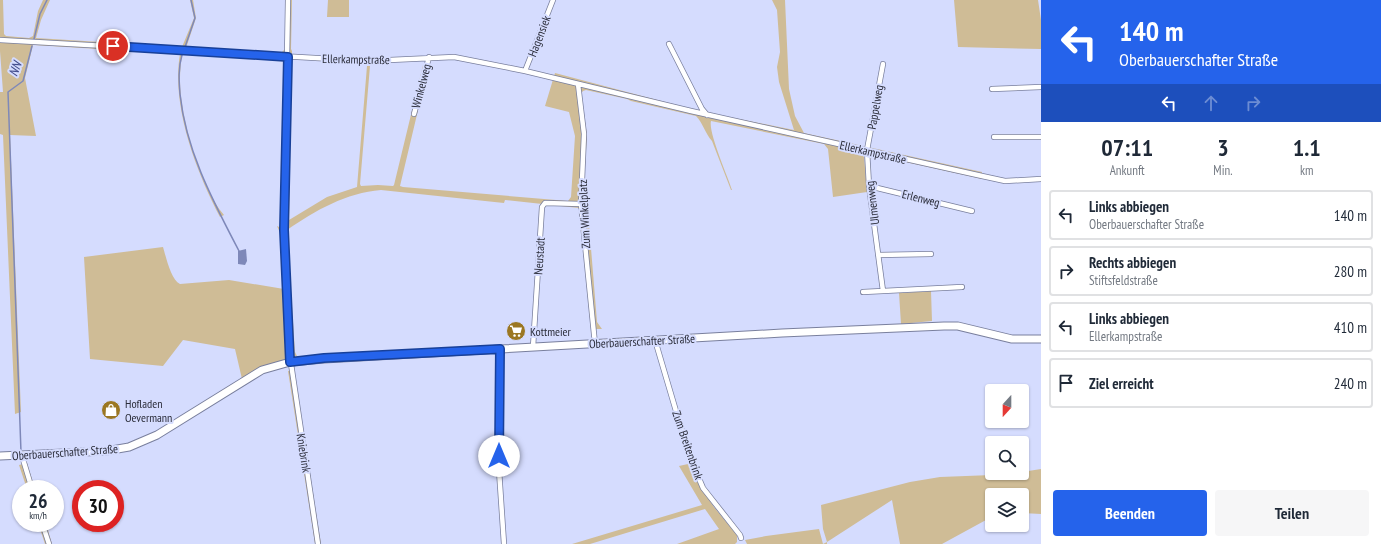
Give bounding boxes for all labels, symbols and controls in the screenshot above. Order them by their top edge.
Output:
text: 140 m [1119,12,1183,49]
street label: Hagensiek [524,13,554,59]
icon: left [1053,16,1105,68]
pin [96,29,130,63]
icon: arrive [102,35,124,57]
text: Oberbauerschafter Straße [1119,48,1278,71]
street label: Ellerkampstraße [322,51,390,67]
water label: NN [5,58,26,79]
street label: Winkelweg [408,62,434,110]
street label: Pappelweg [864,83,886,131]
icon: left [1158,92,1180,114]
icon: ahead [1200,92,1222,114]
icon: right [1242,92,1264,114]
text: 07:11 [1101,132,1153,163]
text: 3 [1217,132,1229,163]
text: 1.1 [1293,132,1321,163]
street label: Ellerkampstraße [838,137,908,167]
text: Ankunft [1110,162,1145,179]
text: Min. [1213,162,1232,179]
text: km [1300,162,1313,179]
street label: Zum Winkelplatz [575,179,593,249]
street label: Ulmenweg [862,180,882,226]
street label: Erlenweg [901,186,941,210]
text: Links abbiegen [1089,197,1169,216]
icon: left [1055,204,1077,226]
text: 140 m [1334,206,1367,225]
text: Oberbauerschafter Straße [1089,216,1204,233]
street label: Neustadt [530,236,548,275]
text: Rechts abbiegen [1089,253,1176,272]
icon: right [1055,260,1077,282]
text: 280 m [1334,262,1367,281]
text: Stiftsfeldstraße [1089,272,1158,289]
text: Links abbiegen [1089,309,1169,328]
icon: left [1055,316,1077,338]
text: 410 m [1334,318,1367,337]
supermarket icon: Kottmeier [505,320,527,342]
place label: Kottmeier [530,324,572,339]
text: Ellerkampstraße [1089,328,1162,345]
street label: Oberbauerschafter Straße [589,331,695,351]
icon: arrive [1055,372,1077,394]
text: Ziel erreicht [1089,374,1154,393]
text: 240 m [1334,374,1367,393]
north arrow [985,384,1029,428]
map controls [985,384,1029,532]
place label: Hofladen Oevermann [125,396,172,425]
shop icon: Hofladen Oevermann [100,399,122,421]
street label: Zum Breitenbrink [669,409,707,482]
street label: Kniebrink [294,432,315,474]
position arrow [478,435,520,477]
button: search [985,436,1029,480]
street label: Oberbauerschafter Straße [12,441,119,463]
speed limit sign: 30 [72,480,124,532]
text: 26 [28,488,48,514]
button: layers [985,488,1029,532]
button: Beenden [1053,490,1207,536]
button: Teilen [1215,490,1369,536]
text: km/h [29,509,47,522]

